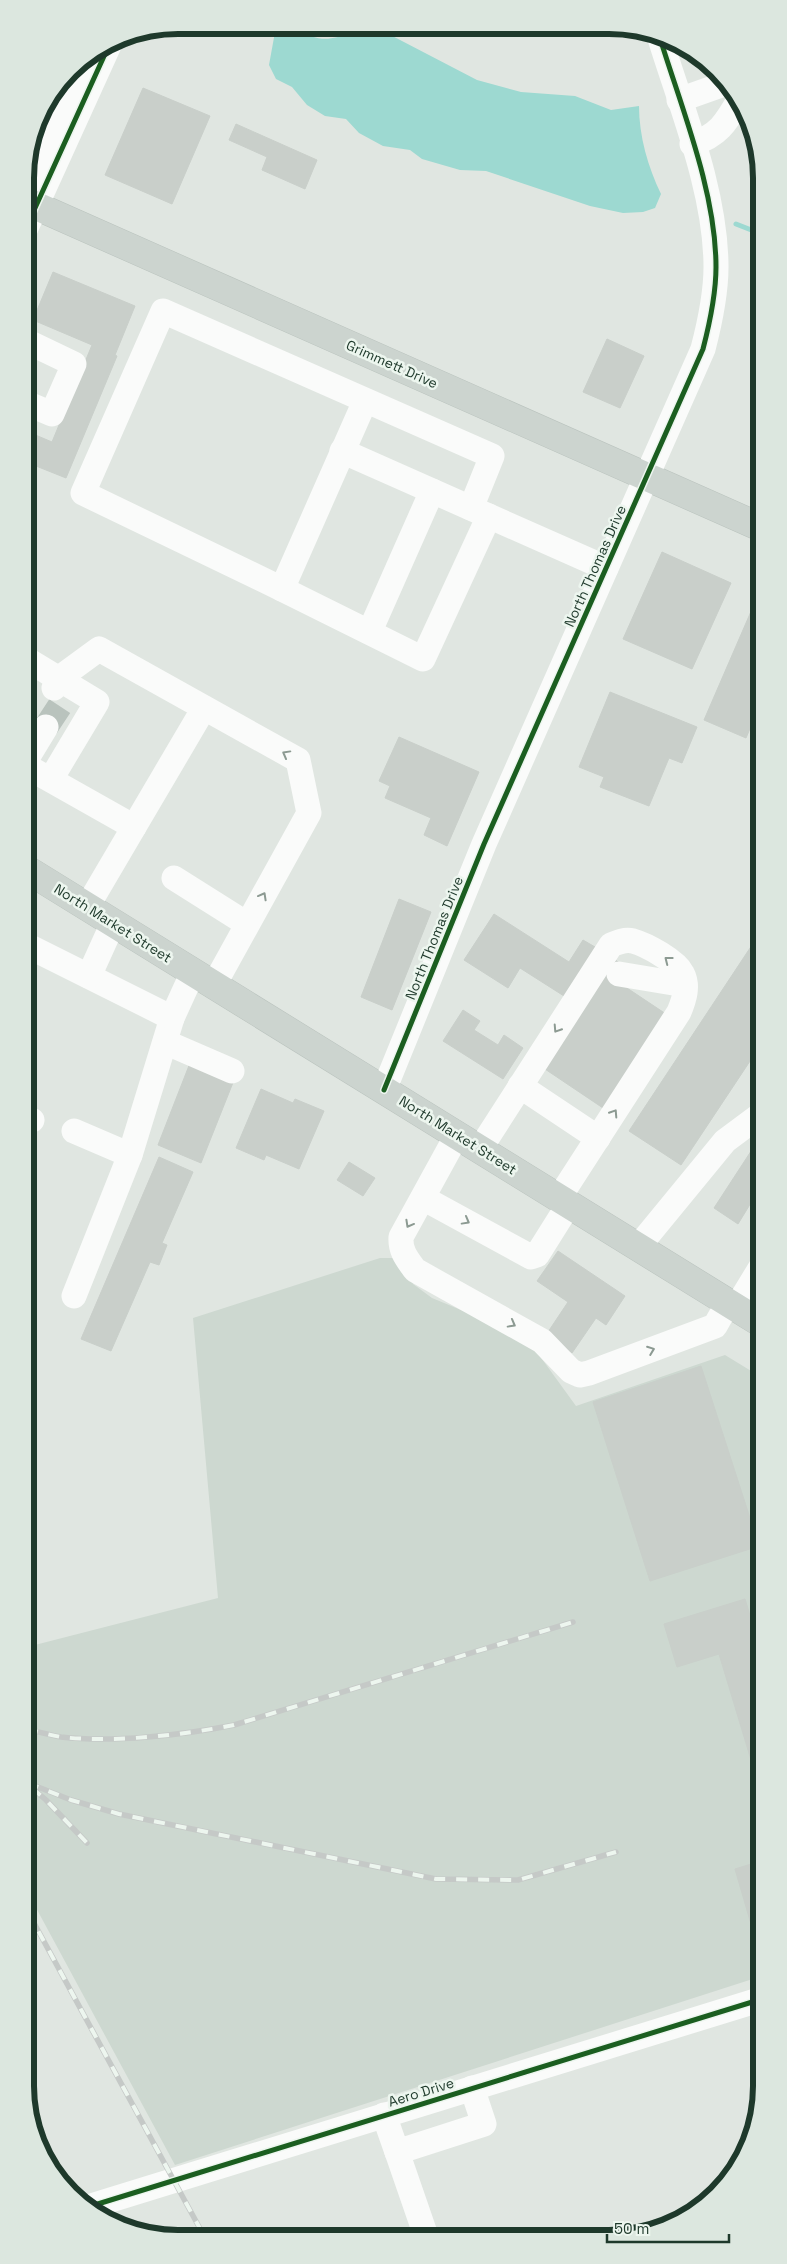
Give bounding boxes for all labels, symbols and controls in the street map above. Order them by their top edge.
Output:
street label: Grimmett Drive [343,336,441,392]
street label: North Thomas Drive [560,502,630,630]
one-way arrow [283,750,292,760]
street label: North Thomas Drive [401,874,467,1002]
street label: North Market Street [51,880,175,966]
one-way arrow [257,893,267,902]
one-way arrow [665,958,674,966]
one-way arrow [554,1023,564,1032]
street label: North Market Street [396,1092,520,1178]
one-way arrow [608,1109,617,1119]
one-way arrow [460,1215,469,1225]
one-way arrow [405,1219,415,1228]
one-way arrow [506,1317,515,1327]
one-way arrow [647,1346,655,1356]
street label: Aero Drive [386,2073,456,2111]
scale bar [607,2212,730,2244]
text: 50 m [614,2219,649,2238]

